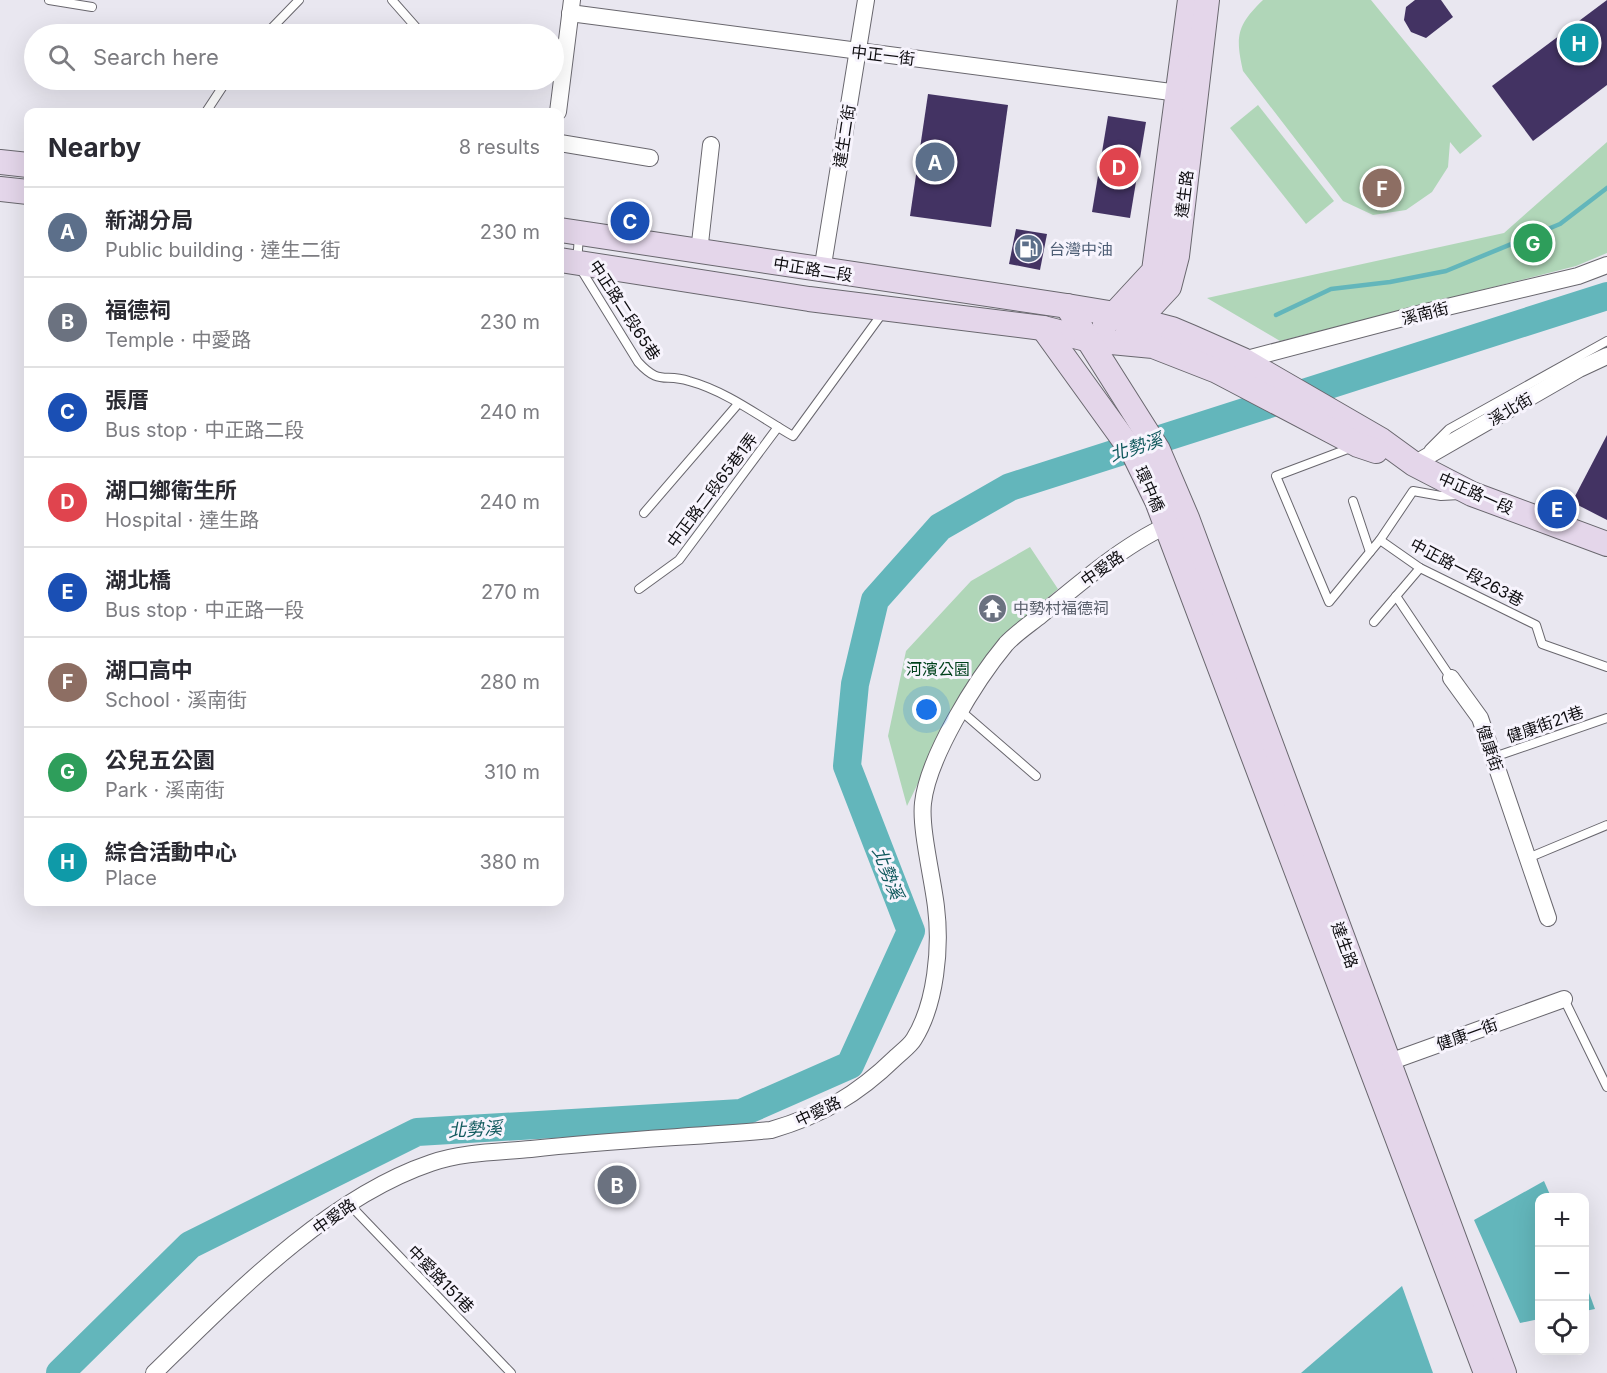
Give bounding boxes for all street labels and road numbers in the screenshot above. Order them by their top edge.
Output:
street label: 中正一街 [850,41,916,69]
street label: 達生二街 [829,103,859,169]
street label: 達生路 [1171,169,1197,219]
street label: 中正路二段 [772,253,854,285]
street label: 中正路二段65巷 [585,256,665,364]
street label: 溪南街 [1399,297,1451,329]
street label: 溪北街 [1484,388,1536,430]
street label: 中正路二段65巷1弄 [662,429,762,551]
street label: 環中橋 [1131,463,1169,515]
street label: 中正路一段 [1435,468,1517,518]
street label: 中正路一段263巷 [1407,534,1527,610]
street label: 中愛路 [1077,546,1127,590]
street label: 健康街21巷 [1504,701,1586,747]
street label: 健康街 [1473,722,1507,774]
street label: 達生路 [1327,919,1363,971]
street label: 健康一街 [1434,1014,1500,1054]
street label: 中愛路 [792,1092,844,1130]
street label: 中愛路 [309,1194,359,1238]
street label: 中愛路151巷 [404,1241,478,1317]

